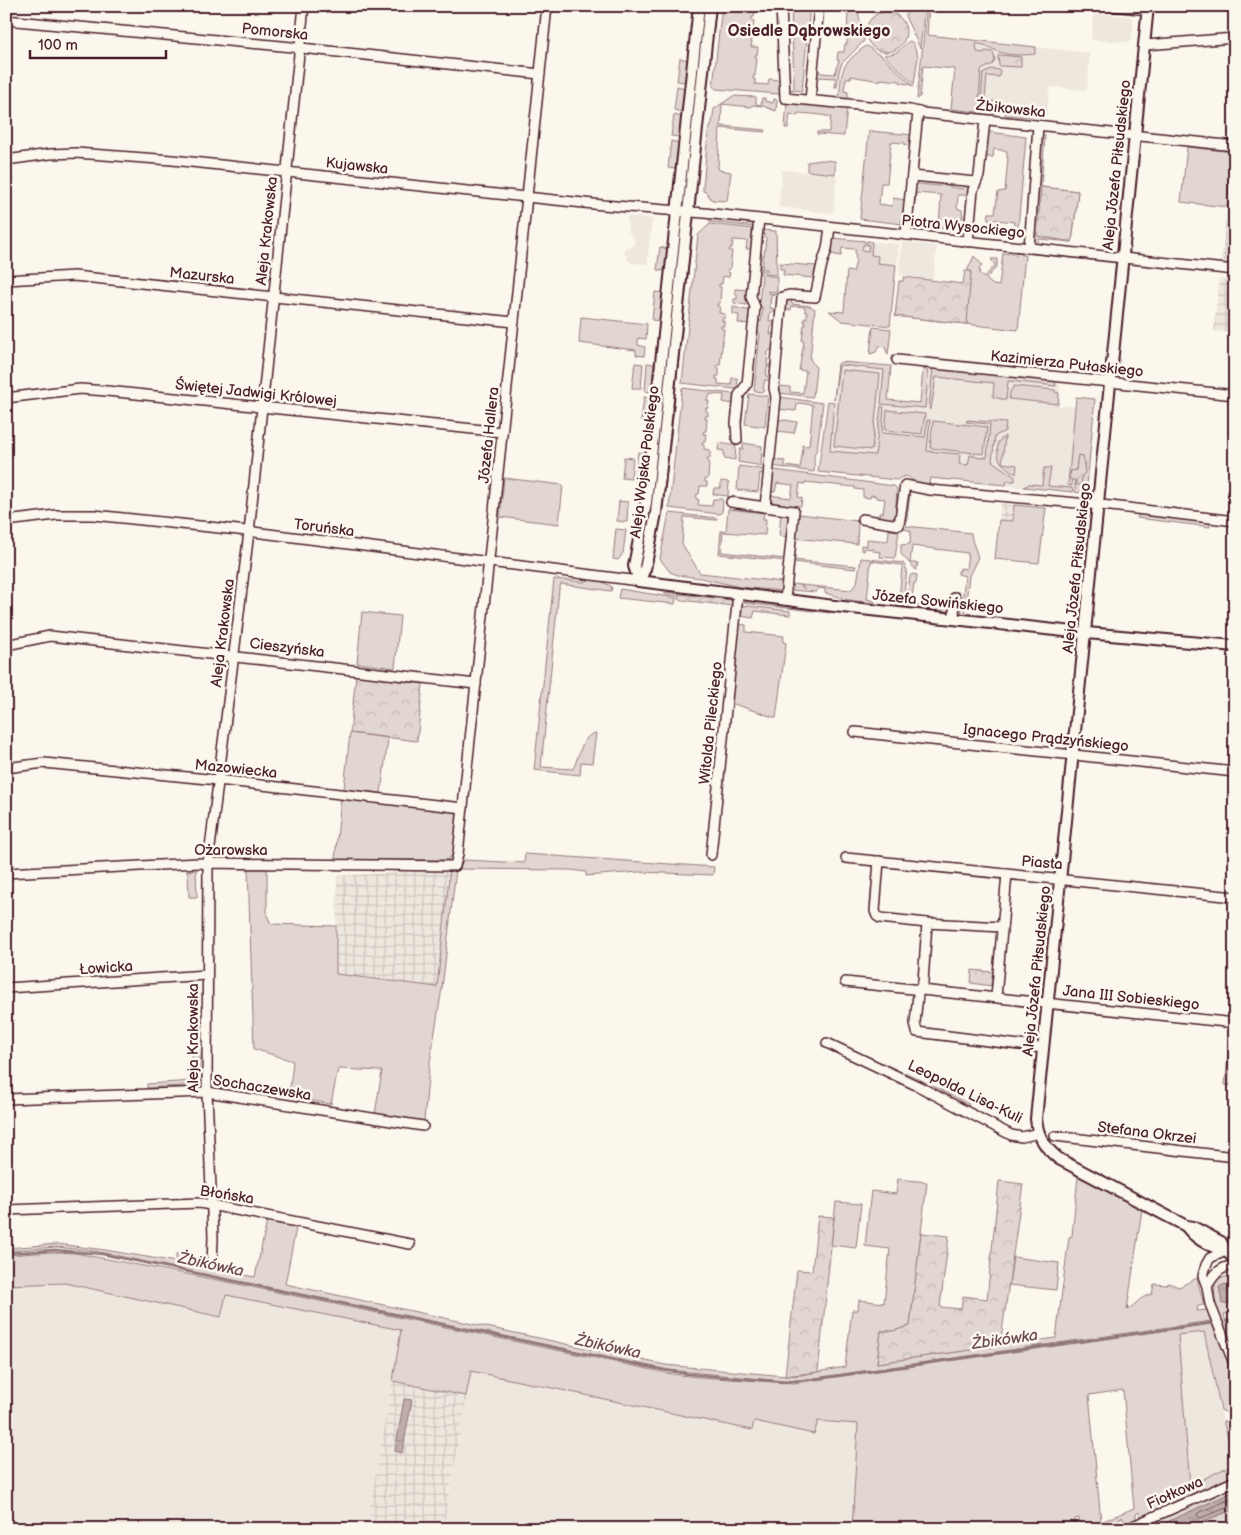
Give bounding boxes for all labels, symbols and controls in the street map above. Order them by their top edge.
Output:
street label: Pomorska [241,19,309,45]
district label: Osiedle Dąbrowskiego [728,22,890,41]
scale bar [30,28,166,60]
text: 100 m [38,36,78,55]
street label: Aleja Józefa Piłsudskiego [1099,79,1135,251]
street label: Żbikowska [974,96,1047,122]
street label: Kujawska [325,153,389,179]
street label: Aleja Krakowska [252,176,282,286]
street label: Piotra Wysockiego [900,211,1026,243]
street label: Mazurska [168,263,236,289]
street label: Kazimierza Pułaskiego [989,347,1145,381]
street label: Świętej Jadwigi Królowej [174,375,338,411]
street label: Aleja Wojska Polskiego [626,385,664,539]
street label: Józefa Hallera [474,386,504,484]
street label: Aleja Józefa Piłsudskiego [1059,482,1095,654]
street label: Toruńska [293,515,355,541]
street label: Aleja Krakowska [207,578,239,688]
street label: Józefa Sowińskiego [872,586,1004,618]
street label: Cieszyńska [248,634,326,662]
street label: Witolda Pileckiego [695,661,727,785]
street label: Ignacego Prądzyńskiego [962,720,1130,756]
street label: Mazowiecka [194,755,278,783]
street label: Ożarowska [194,841,268,860]
street label: Piasta [1020,852,1064,874]
street label: Aleja Józefa Piłsudskiego [1019,885,1055,1057]
street label: Łowicka [78,957,134,979]
street label: Jana III Sobieskiego [1062,981,1200,1015]
street label: Aleja Krakowska [184,983,203,1093]
street label: Leopolda Lisa-Kuli [905,1056,1025,1128]
street label: Sochaczewska [211,1071,313,1105]
street label: Stefana Okrzei [1096,1118,1198,1148]
street label: Błońska [199,1181,255,1209]
water label: Żbikówka [176,1247,246,1281]
water label: Żbikówka [970,1324,1039,1354]
water label: Żbikówka [573,1329,643,1363]
street label: Fiołkowa [1144,1472,1206,1514]

